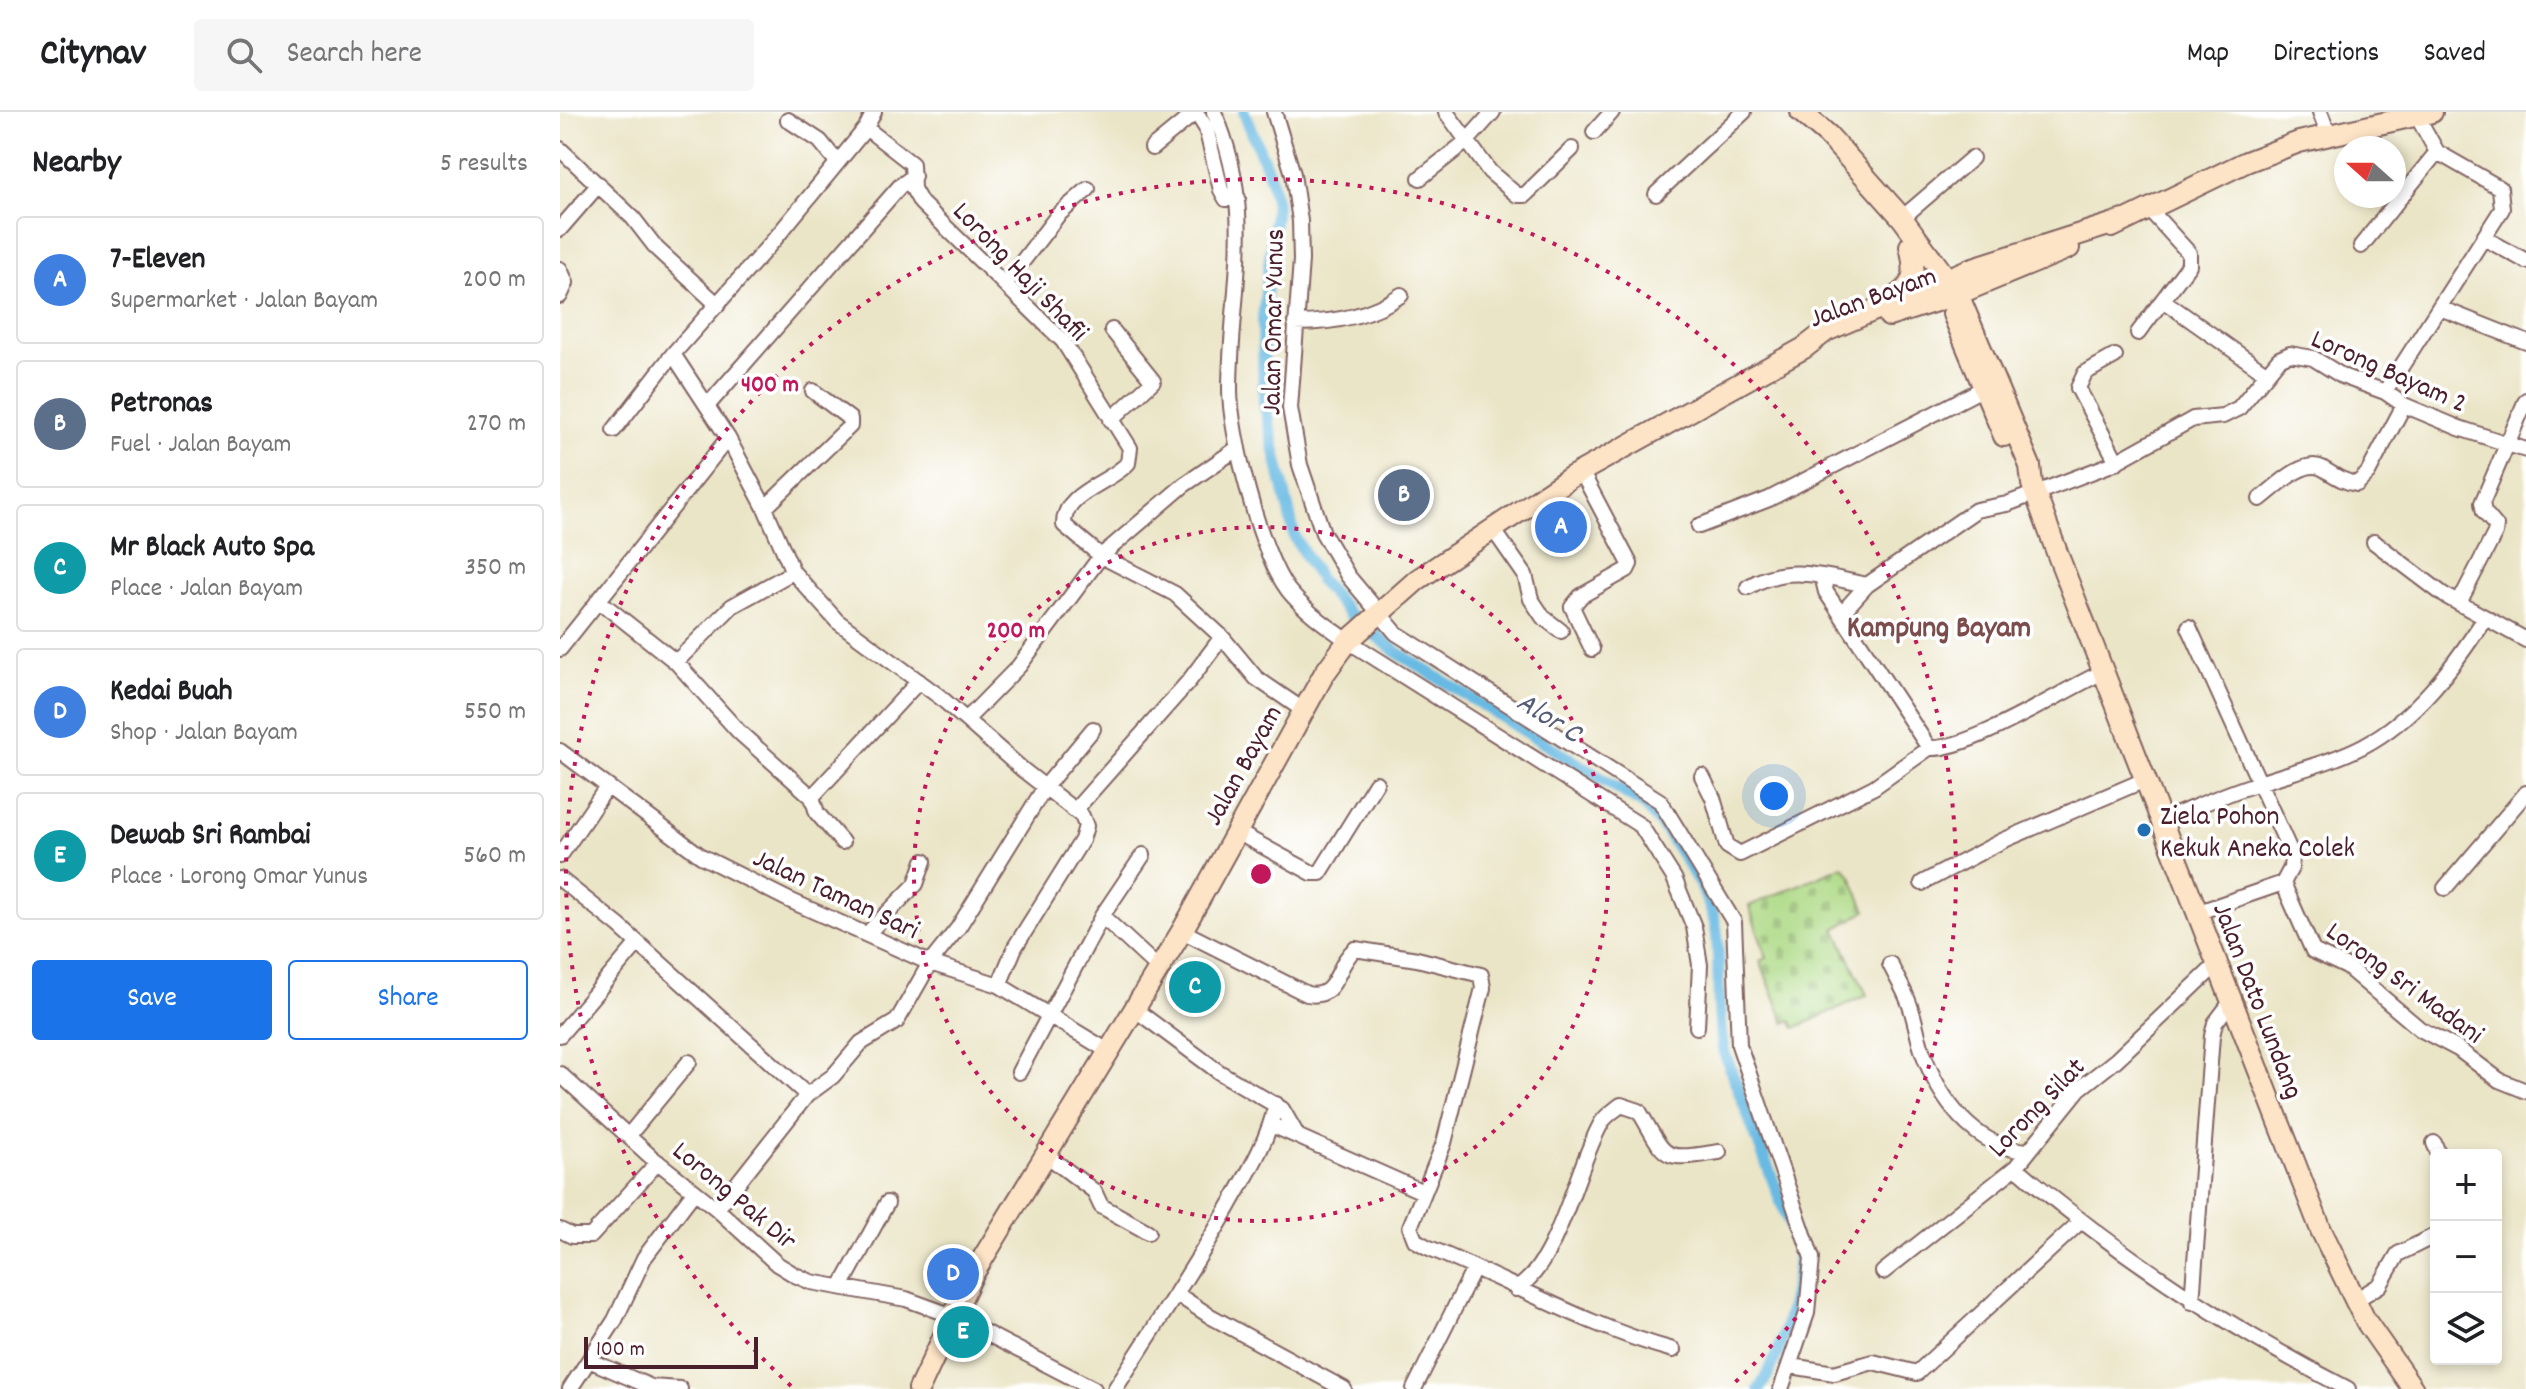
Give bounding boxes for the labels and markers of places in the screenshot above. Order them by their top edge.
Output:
pin: B [1378,465,1430,525]
pin: A [1535,497,1587,557]
place label: Ziela Pohon Kekuk Aneka Colek [2160,799,2355,871]
marker: Ziela Pohon Kekuk Aneka Colek [2135,821,2153,839]
centre of rings [1247,860,1275,888]
pin: C [1169,957,1221,1017]
pin: D [927,1244,979,1304]
pin: E [937,1302,989,1362]

